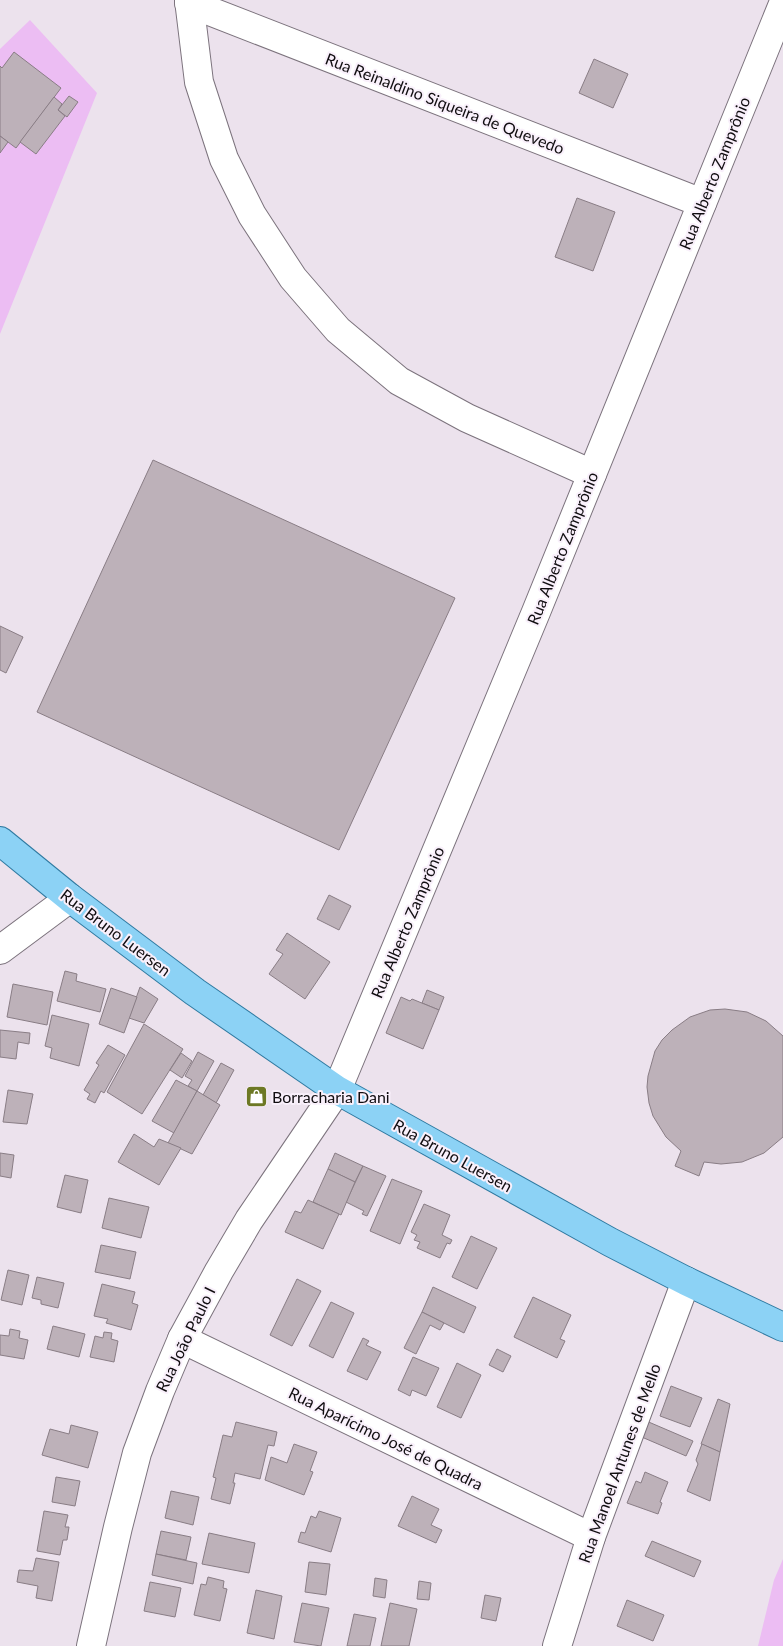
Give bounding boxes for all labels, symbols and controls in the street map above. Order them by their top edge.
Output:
street label: Rua Reinaldino Siqueira de Quevedo [323,49,567,157]
street label: Rua Alberto Zamprônio [675,94,753,252]
street label: Rua Alberto Zamprônio [523,469,601,627]
street label: Rua Alberto Zamprônio [366,843,448,1001]
street label: Rua Bruno Luersen [57,884,175,980]
shop icon: Borracharia Dani [244,1084,268,1108]
place label: Borracharia Dani [272,1087,390,1106]
street label: Rua Bruno Luersen [390,1114,516,1196]
street label: Rua João Paulo I [151,1283,219,1395]
street label: Rua Manoel Antunes de Mello [574,1361,664,1565]
street label: Rua Aparícimo José de Quadra [286,1383,486,1493]

